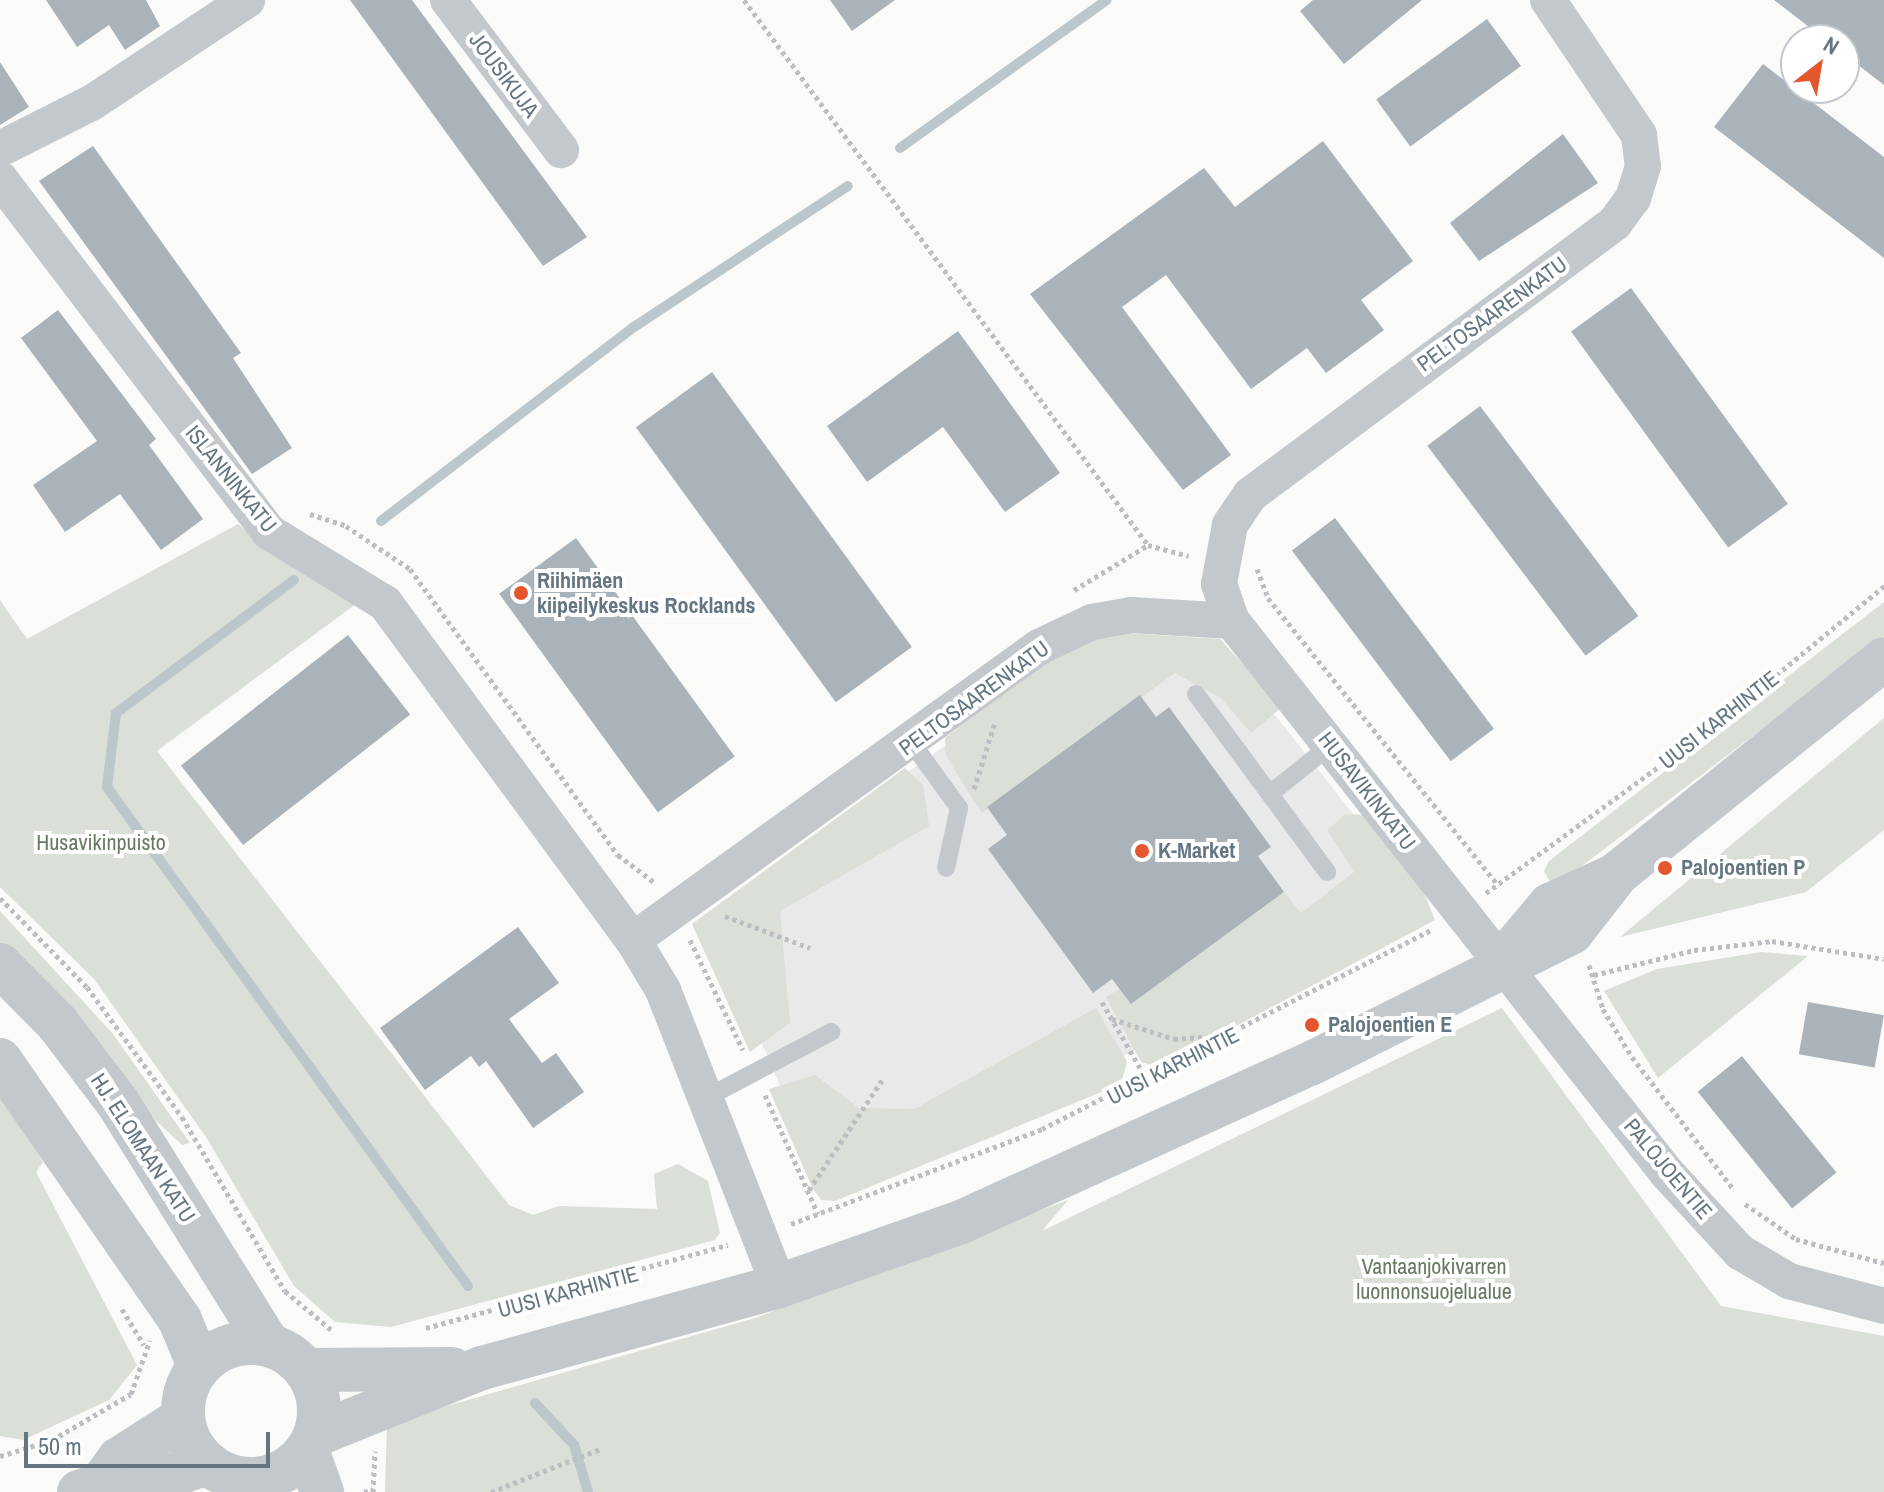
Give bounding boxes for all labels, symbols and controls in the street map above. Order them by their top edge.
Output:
north arrow [1780,24,1860,104]
street label: JOUSIKUJA [464,27,544,123]
text: N [1818,29,1845,61]
street label: PELTOSAARENKATU [1412,251,1572,377]
street label: ISLANNINKATU [180,420,282,538]
place label: Riihimäen kiipeilykeskus Rocklands [537,567,756,618]
marker: Riihimäen kiipeilykeskus Rocklands [512,584,530,602]
street label: PELTOSAARENKATU [894,635,1054,761]
street label: UUSI KARHINTIE [1654,665,1784,775]
street label: HUSAVIKINKATU [1313,727,1421,855]
park label: Husavikinpuisto [36,830,166,856]
place label: K-Market [1158,838,1235,864]
marker: K-Market [1133,842,1151,860]
place label: Palojoentien P [1681,855,1805,881]
marker: Palojoentien P [1656,859,1674,877]
place label: Palojoentien E [1328,1012,1452,1038]
marker: Palojoentien E [1303,1016,1321,1034]
street label: UUSI KARHINTIE [1103,1021,1243,1111]
street label: HJ. ELOMAAN KATU [85,1069,201,1227]
street label: PALOJOENTIE [1618,1113,1718,1225]
park label: Vantaanjokivarren luonnonsuojelualue [1356,1253,1512,1304]
street label: UUSI KARHINTIE [495,1261,641,1323]
scale bar [28,1416,274,1466]
text: 50 m [38,1430,82,1462]

